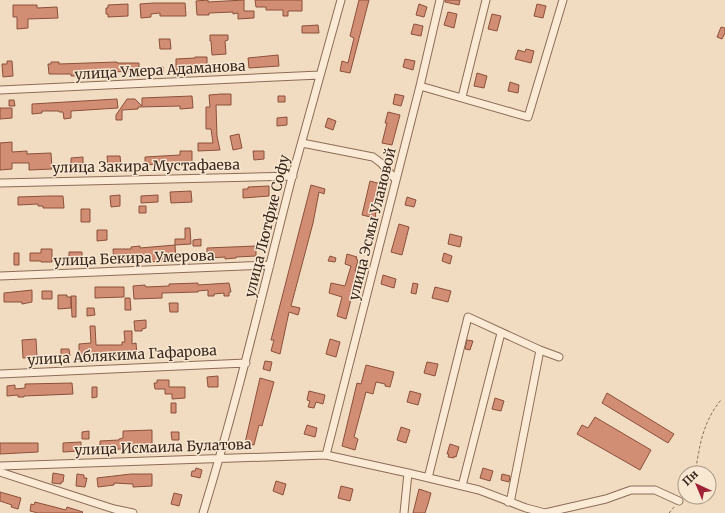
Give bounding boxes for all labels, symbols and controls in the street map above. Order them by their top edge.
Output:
street label: улица Умера Адаманова [74,57,247,83]
street label: улица Эсмы Улановой [344,146,400,302]
street label: улица Лютфие Софу [241,152,294,299]
street label: улица Закира Мустафаева [52,155,240,177]
street label: улица Бекира Умерова [53,246,215,270]
street label: улица Аблякима Гафарова [27,341,218,369]
street label: улица Исмаила Булатова [74,435,252,459]
north arrow [677,465,717,505]
text: Пн [679,467,701,489]

